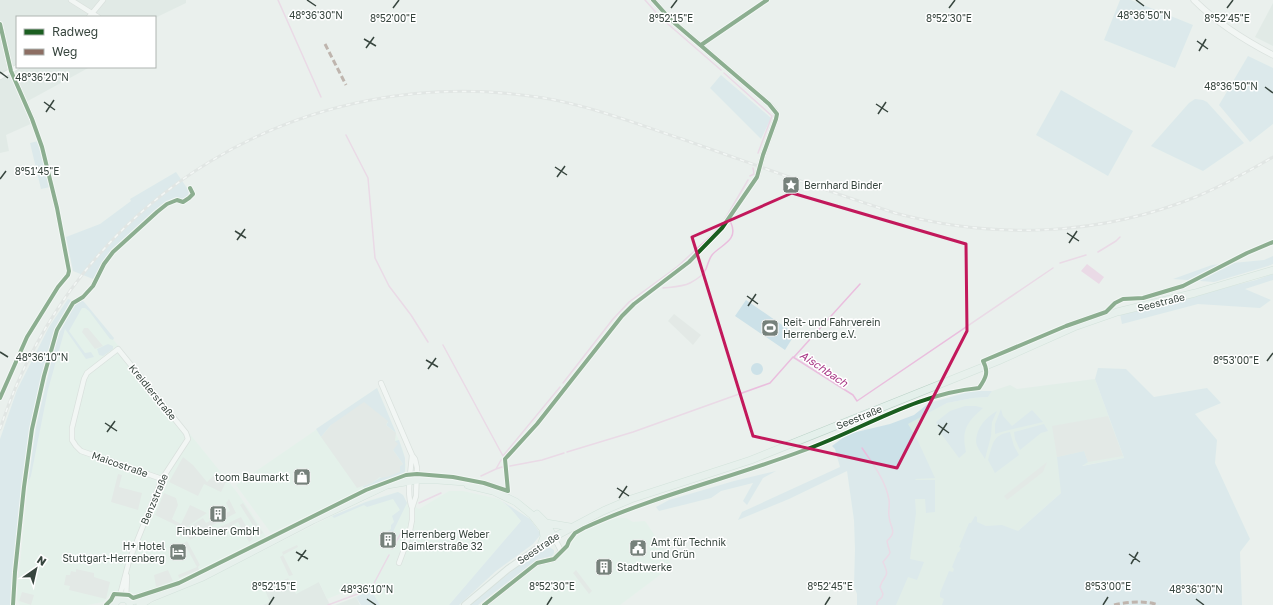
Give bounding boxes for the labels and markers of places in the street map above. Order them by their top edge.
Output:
place icon: Bernhard Binder [781,175,801,195]
place label: Bernhard Binder [804,179,882,191]
place label: Reit- und Fahrverein Herrenberg e.V. [783,316,881,340]
sports icon: Reit- und Fahrverein Herrenberg e.V. [760,318,780,338]
shop icon: toom Baumarkt [292,467,312,487]
place label: toom Baumarkt [215,471,289,483]
building icon: Finkbeiner GmbH [208,504,228,524]
place label: Finkbeiner GmbH [176,525,260,537]
place label: Herrenberg Weber Daimlerstraße 32 [401,528,489,552]
building icon: Herrenberg Weber Daimlerstraße 32 [378,530,398,550]
place label: Amt für Technik und Grün [651,536,727,560]
public building icon: Amt für Technik und Grün [628,538,648,558]
place label: H+ Hotel Stuttgart-Herrenberg [62,540,165,564]
hotel icon: H+ Hotel Stuttgart-Herrenberg [168,542,188,562]
building icon: Stadtwerke [594,557,614,577]
place label: Stadtwerke [617,561,672,573]

